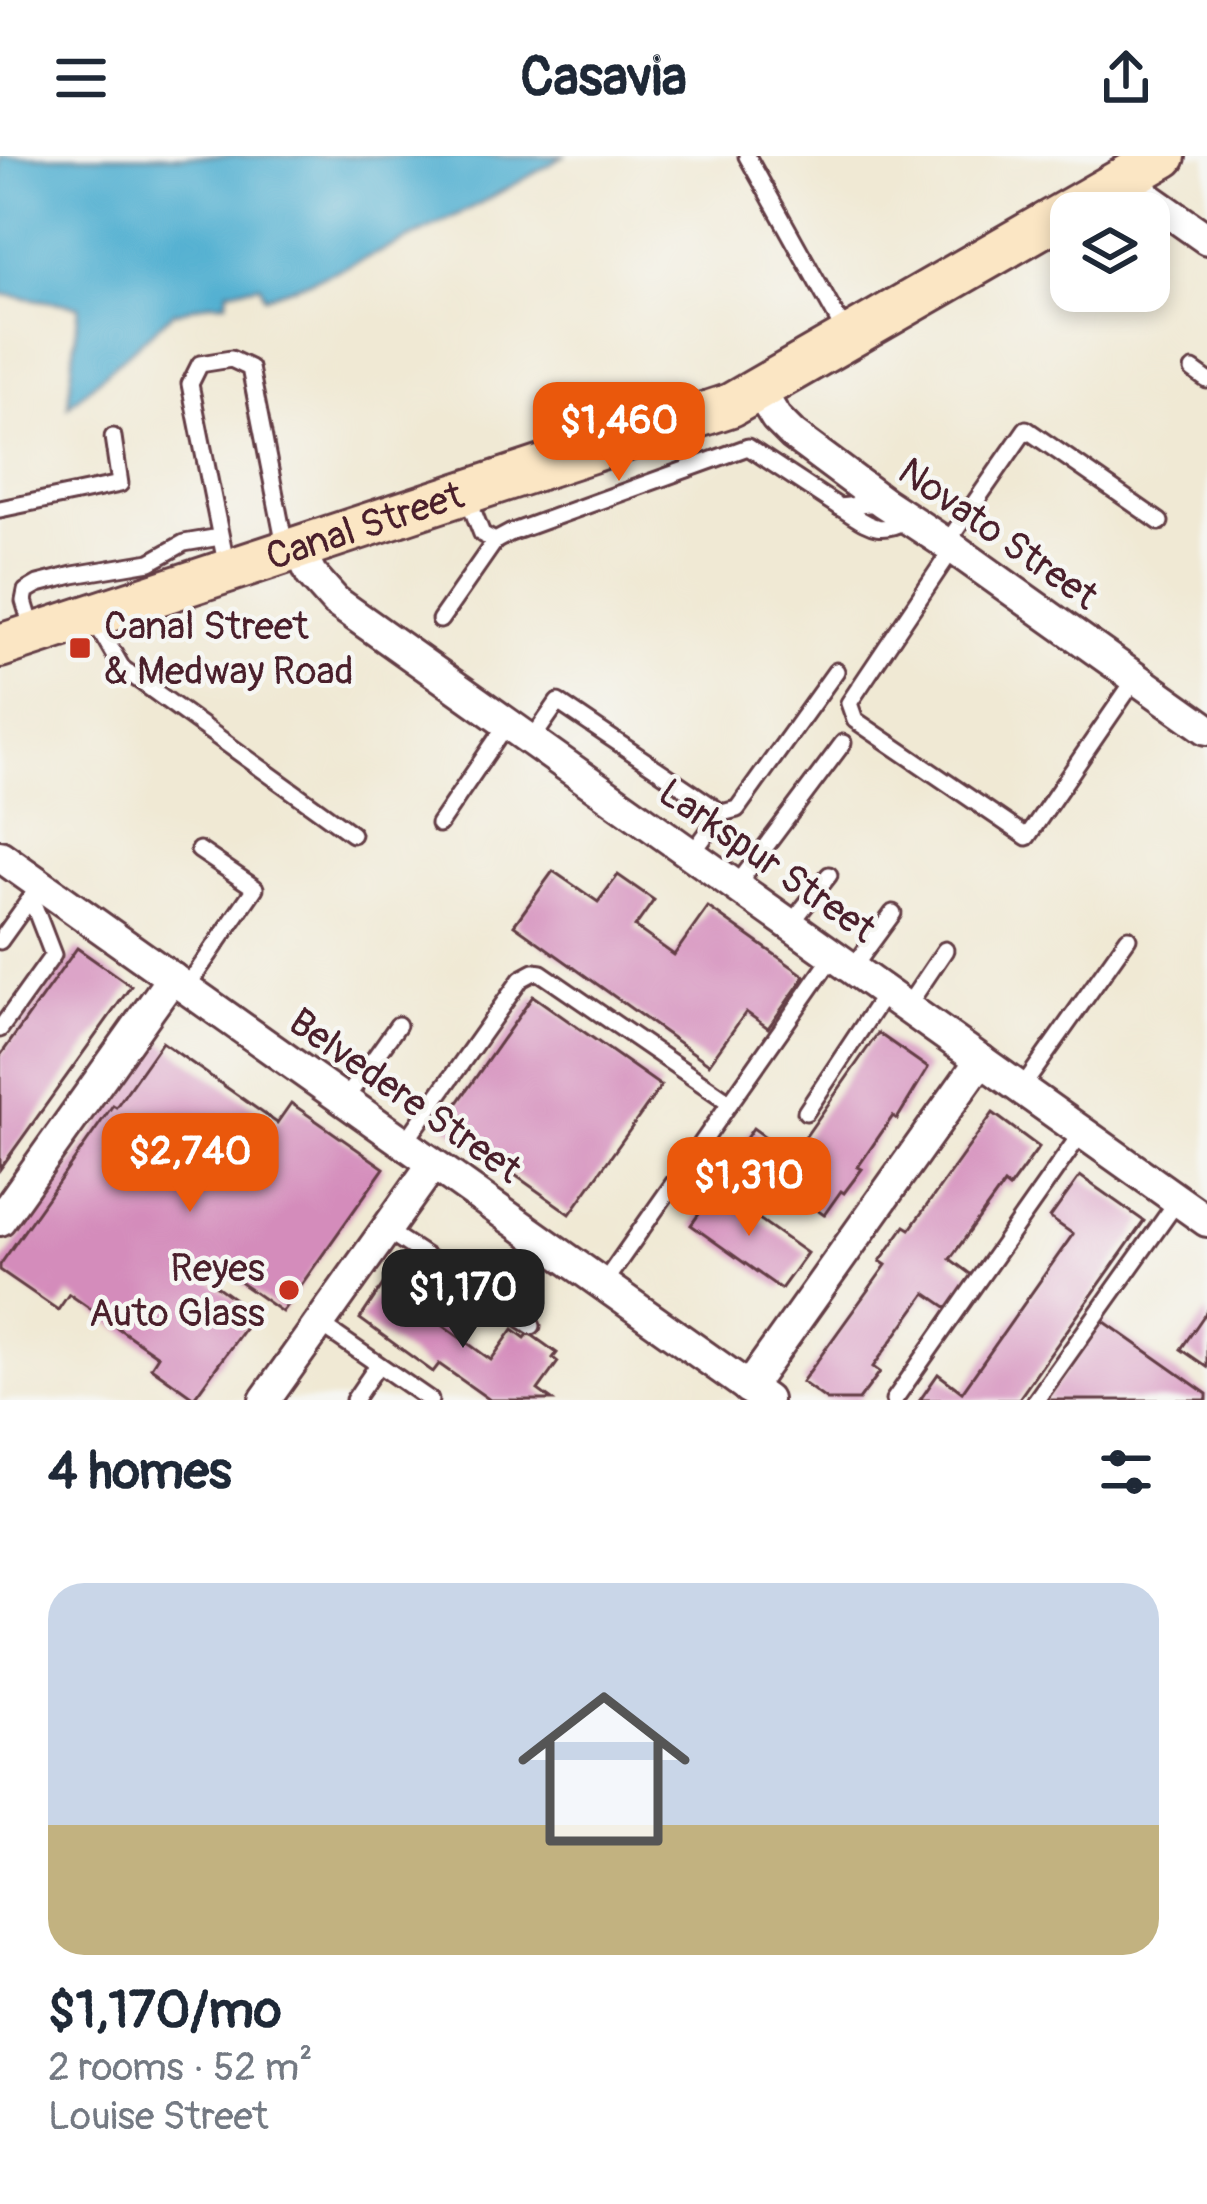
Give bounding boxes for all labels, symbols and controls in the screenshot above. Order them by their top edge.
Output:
text: Casavia [520,44,687,112]
icon: menu [48,45,114,111]
icon: share [1093,45,1159,111]
map controls [1050,192,1170,312]
button: layers [1050,192,1170,312]
pin: $1,460 [521,382,717,484]
text: $1,460 [560,396,678,445]
street label: Novato Street [889,447,1108,621]
street label: Canal Street [260,470,470,581]
place label: Canal Street & Medway Road [104,602,354,696]
marker: Canal Street & Medway Road [67,635,93,661]
street label: Larkspur Street [649,768,885,954]
street label: Belvedere Street [279,998,531,1194]
pin: $2,740 [92,1113,288,1215]
text: $2,740 [129,1127,251,1176]
pin: $1,310 [651,1137,847,1239]
text: $1,310 [694,1151,804,1200]
place label: Reyes Auto Glass [89,1244,265,1338]
pin: $1,170 [365,1249,561,1351]
text: $1,170 [409,1263,517,1312]
marker: Reyes Auto Glass [276,1277,302,1303]
icon: filters [1093,1439,1159,1505]
text: 4 homes [48,1440,232,1504]
icon: home [496,1661,712,1877]
text: $1,170/mo [48,1979,281,2043]
text: 2 rooms · 52 m² [48,2043,313,2092]
text: Louise Street [48,2092,268,2141]

